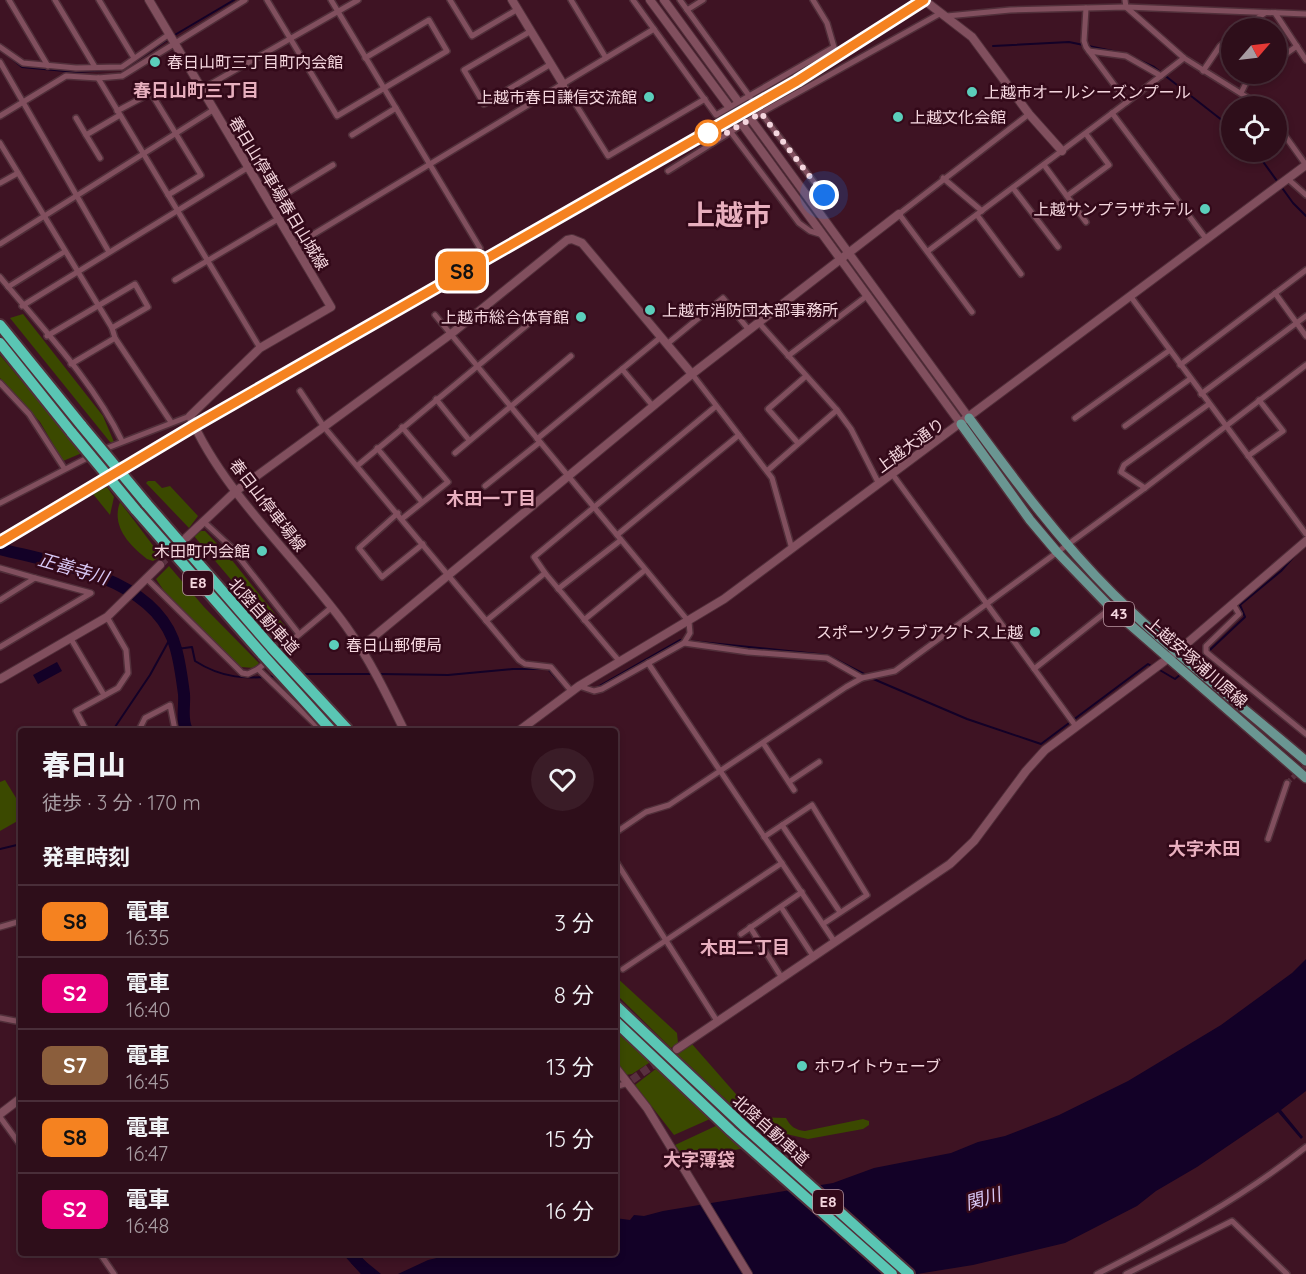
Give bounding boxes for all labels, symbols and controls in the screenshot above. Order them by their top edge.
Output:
north arrow [1221,18,1287,84]
map controls [1221,18,1287,162]
place label: 春日山町三丁目町内会館 [167,52,343,72]
marker: 春日山町三丁目町内会館 [148,55,162,69]
district label: 春日山町三丁目 [133,79,259,102]
place label: 上越市オールシーズンプール [984,82,1191,102]
marker: 上越市オールシーズンプール [965,85,979,99]
place label: 上越市春日謙信交流館 [477,87,637,107]
marker: 上越市春日謙信交流館 [642,90,656,104]
button: locate [1221,96,1287,162]
place label: 上越文化会館 [910,107,1006,127]
marker: 上越文化会館 [891,110,905,124]
street label: 春日山停車場春日山城線 [225,112,333,274]
unlabelled marker [695,120,721,146]
your location [809,180,839,210]
district label: 上越市 [687,197,771,232]
place label: 上越サンプラザホテル [1033,199,1193,219]
marker: 上越サンプラザホテル [1198,202,1212,216]
line badge: S8 [435,252,489,290]
text: S8 [450,258,474,284]
place label: 上越市消防団本部事務所 [662,300,838,320]
marker: 上越市消防団本部事務所 [643,303,657,317]
place label: 上越市総合体育館 [441,307,569,327]
marker: 上越市総合体育館 [574,310,588,324]
street label: 上越大通り [872,413,948,477]
street label: 春日山停車場線 [226,455,310,555]
district label: 木田一丁目 [446,487,536,510]
place label: 木田町内会館 [154,541,250,561]
marker: 木田町内会館 [255,544,269,558]
water label: 正善寺川 [35,548,113,590]
road number: E8 [183,571,213,595]
street label: 北陸自動車道 [224,574,304,658]
road number: 43 [1104,602,1134,626]
street label: 上越安塚浦川原線 [1142,612,1252,712]
place label: スポーツクラブアクトス上越 [816,622,1023,642]
marker: スポーツクラブアクトス上越 [1028,625,1042,639]
place label: 春日山郵便局 [346,635,442,655]
marker: 春日山郵便局 [327,638,341,652]
text: 春日山 [42,747,126,782]
button: heart [531,748,594,811]
text: 徒歩 · 3 分 · 170 m [42,790,201,815]
district label: 大字木田 [1168,837,1240,860]
text: 発車時刻 [42,843,130,871]
text: 電車 [126,897,170,925]
text: S8 [63,908,87,934]
text: 3 分 [554,909,594,937]
text: 16:35 [126,925,169,950]
district label: 木田二丁目 [700,936,790,959]
text: 電車 [126,969,170,997]
text: S2 [63,980,87,1006]
text: 8 分 [554,981,594,1009]
text: 16:40 [126,997,170,1022]
text: 電車 [126,1041,170,1069]
text: S7 [63,1052,87,1078]
text: 13 分 [546,1053,594,1081]
place label: ホワイトウェーブ [814,1056,941,1076]
marker: ホワイトウェーブ [795,1059,809,1073]
text: 16:45 [126,1069,170,1094]
street label: 北陸自動車道 [729,1090,813,1170]
text: 電車 [126,1113,170,1141]
text: S8 [63,1124,87,1150]
text: 15 分 [546,1125,594,1153]
text: 16:47 [126,1141,168,1166]
district label: 大字薄袋 [663,1148,735,1171]
water label: 関川 [962,1182,1005,1215]
text: 電車 [126,1185,170,1213]
road number: E8 [813,1190,843,1214]
text: S2 [63,1196,87,1222]
text: 16 分 [546,1197,594,1225]
text: 16:48 [126,1213,169,1238]

